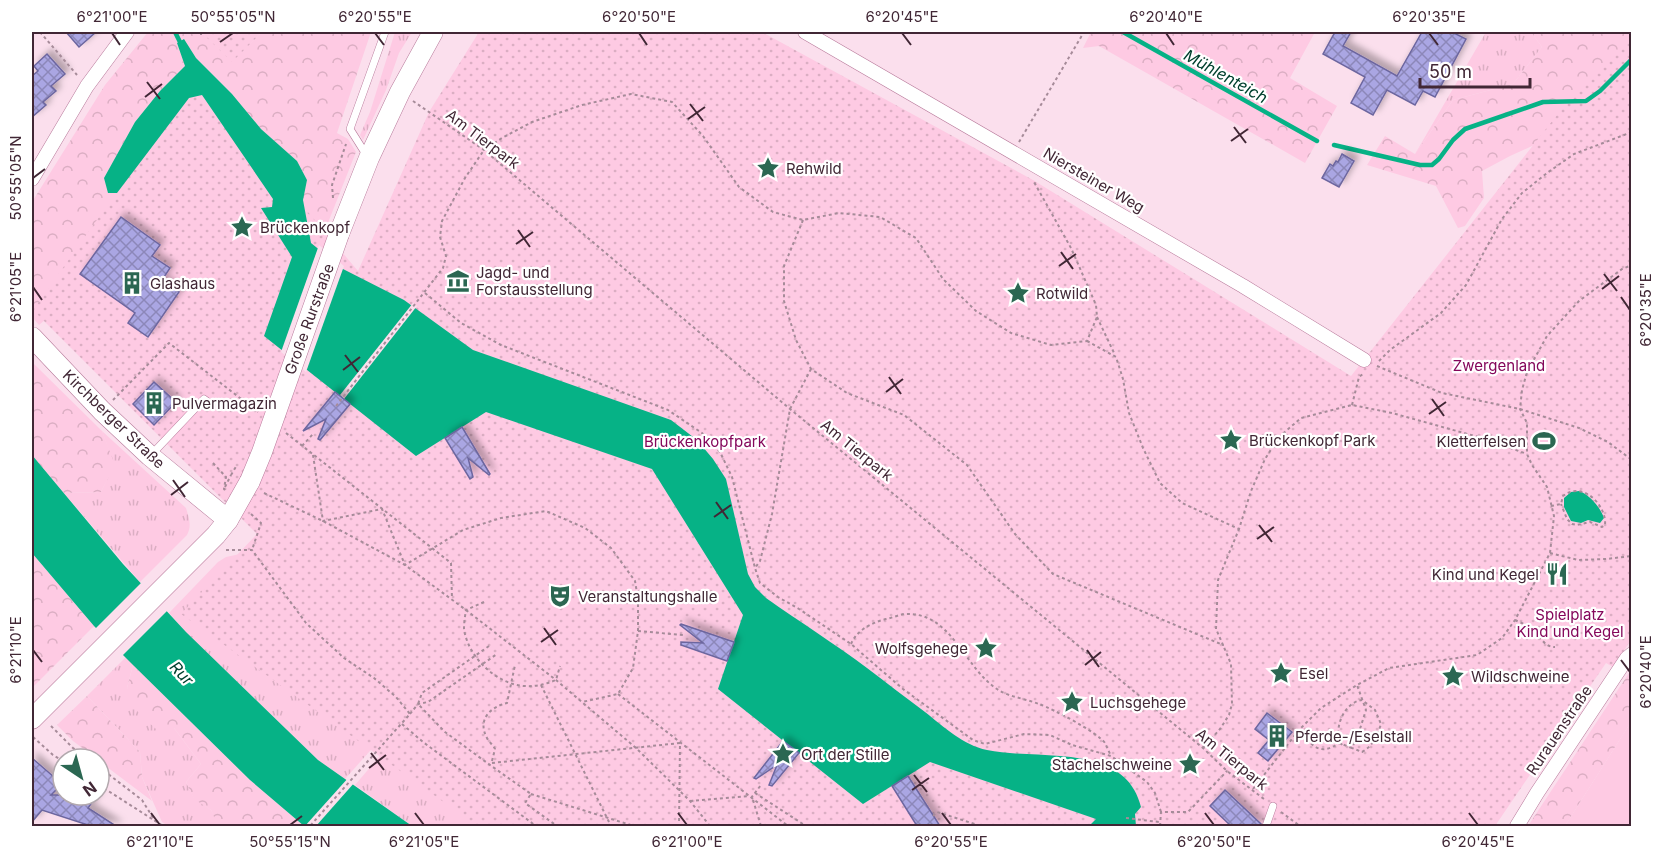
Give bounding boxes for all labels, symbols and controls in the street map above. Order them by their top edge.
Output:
text: 6°21'00"E [77,7,147,26]
text: 50°55'05"N [190,7,276,26]
text: 6°20'55"E [338,7,412,26]
text: 6°20'50"E [602,7,676,26]
text: 6°20'45"E [865,7,939,26]
text: 6°20'40"E [1129,7,1203,26]
text: 6°20'35"E [1392,7,1466,26]
water label: Mühlenteich [1181,45,1271,107]
scale bar [1420,51,1530,89]
text: 50 m [1429,61,1472,82]
street label: Am Tierpark [442,105,524,173]
text: 50°55'05"N [6,135,25,221]
street label: Niersteiner Weg [1040,143,1148,217]
place icon: Rehwild [755,155,781,181]
place label: Rehwild [786,159,842,178]
place icon: Brückenkopf [229,214,255,240]
place label: Brückenkopf [260,218,350,237]
text: 6°21'05"E [6,252,25,322]
street label: Große Rurstraße [280,261,338,377]
place label: Jagd- und Forstausstellung [476,263,593,299]
museum icon: Jagd- und Forstausstellung [445,268,471,294]
building icon: Glashaus [119,270,145,296]
text: 6°20'35"E [1636,273,1655,347]
place label: Glashaus [150,274,215,293]
place icon: Rotwild [1005,280,1031,306]
place label: Rotwild [1036,284,1088,303]
park label: Zwergenland [1453,356,1545,375]
street label: Kirchberger Straße [59,365,169,473]
building icon: Pulvermagazin [141,390,167,416]
place label: Pulvermagazin [172,394,277,413]
street label: Am Tierpark [817,415,898,485]
place icon: Brückenkopf Park [1218,427,1244,453]
sports icon: Kletterfelsen [1531,428,1557,454]
place label: Brückenkopf Park [1249,431,1376,450]
park label: Brückenkopfpark [644,432,767,451]
place label: Kletterfelsen [1437,432,1526,451]
restaurant icon: Kind und Kegel [1544,561,1570,587]
place label: Kind und Kegel [1432,565,1539,584]
theatre icon: Veranstaltungshalle [547,583,573,609]
place label: Veranstaltungshalle [578,587,718,606]
park label: Spielplatz Kind und Kegel [1516,605,1624,641]
text: 6°21'10"E [6,616,25,684]
place icon: Wolfsgehege [973,635,999,661]
text: 6°20'40"E [1636,635,1655,709]
place label: Wolfsgehege [875,639,968,658]
water label: Rur [166,657,199,690]
place icon: Esel [1268,660,1294,686]
place icon: Wildschweine [1440,663,1466,689]
place label: Esel [1299,664,1328,683]
place label: Wildschweine [1471,667,1570,686]
street label: Rurauenstraße [1522,682,1596,778]
place icon: Luchsgehege [1059,689,1085,715]
place label: Luchsgehege [1090,693,1186,712]
building icon: Pferde-/Eselstall [1264,723,1290,749]
street label: Am Tierpark [1192,724,1273,794]
place label: Pferde-/Eselstall [1295,727,1412,746]
place icon: Ort der Stille [770,741,796,767]
place label: Ort der Stille [801,745,889,764]
north arrow [51,747,111,807]
place icon: Stachelschweine [1177,751,1203,777]
place label: Stachelschweine [1052,755,1172,774]
text: N [79,777,101,801]
text: 6°21'10"E [126,832,194,851]
text: 50°55'15"N [249,832,331,851]
text: 6°21'05"E [389,832,459,851]
text: 6°21'00"E [652,832,722,851]
text: 6°20'55"E [914,832,988,851]
text: 6°20'50"E [1177,832,1251,851]
text: 6°20'45"E [1441,832,1515,851]

